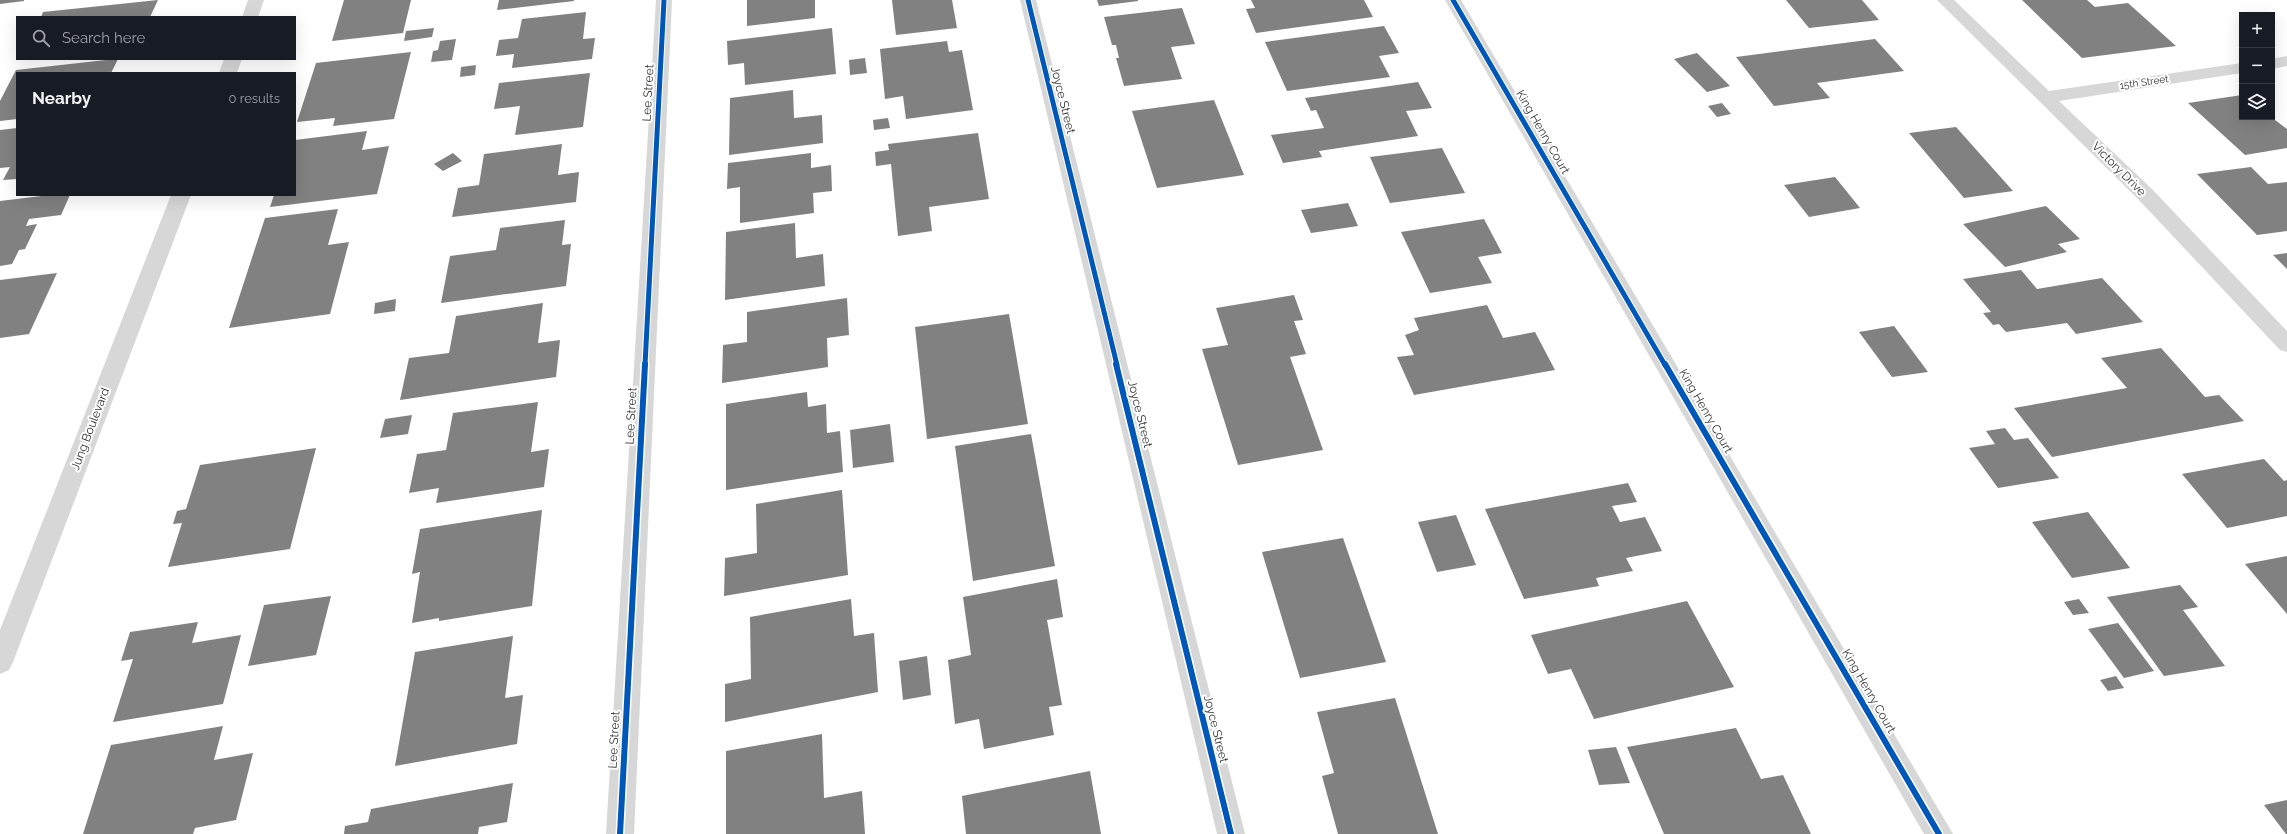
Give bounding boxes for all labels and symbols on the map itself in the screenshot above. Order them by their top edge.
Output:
street label: Lee Street [640,64,656,122]
street label: Joyce Street [1048,65,1078,135]
street label: 15th Street [2119,73,2170,91]
street label: King Henry Court [1513,87,1573,177]
street label: Victory Drive [2089,139,2149,199]
street label: King Henry Court [1676,366,1736,456]
street label: Joyce Street [1125,379,1155,449]
street label: Jung Boulevard [68,386,112,472]
street label: Lee Street [623,387,639,445]
street label: King Henry Court [1839,646,1899,736]
street label: Joyce Street [1201,694,1231,764]
street label: Lee Street [606,711,622,769]

